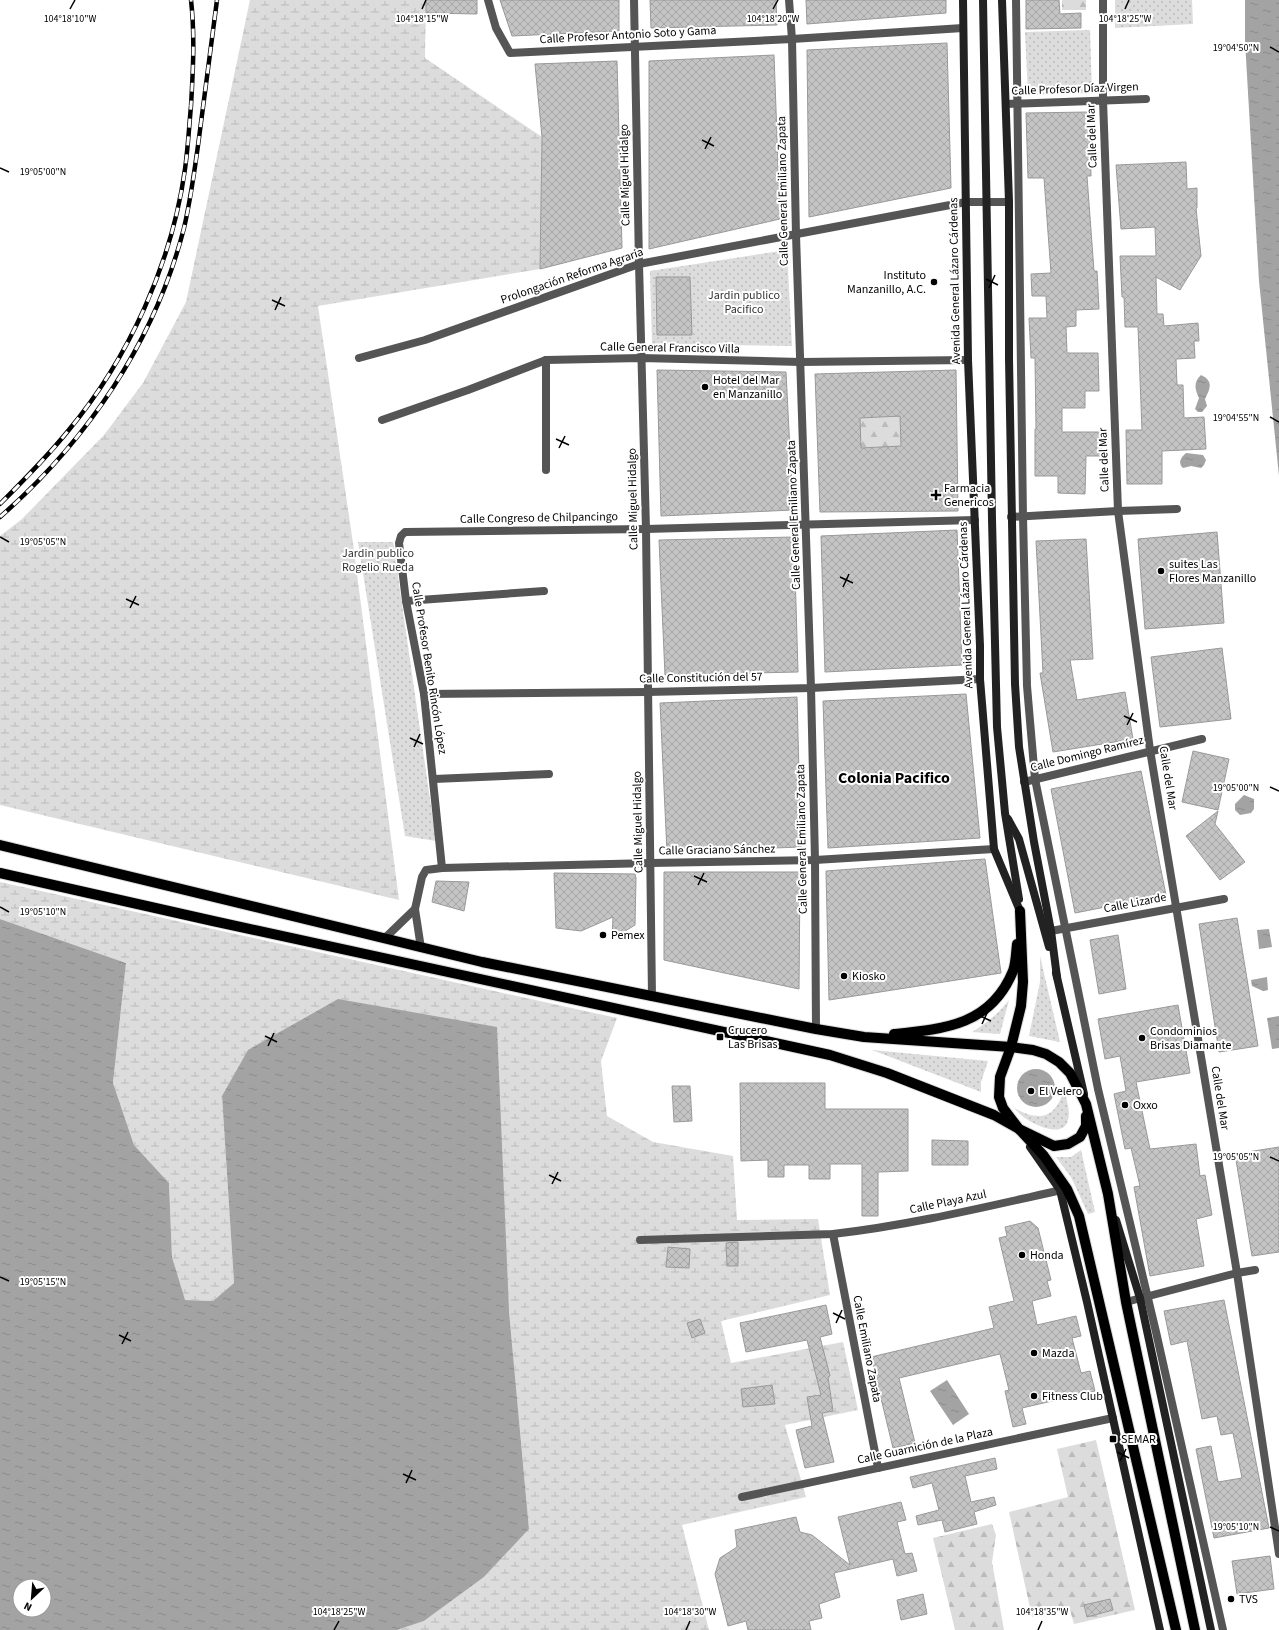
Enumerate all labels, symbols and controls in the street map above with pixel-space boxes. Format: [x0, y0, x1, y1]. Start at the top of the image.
text: 104°18'10"W [44, 12, 96, 26]
text: 104°18'15"W [396, 12, 448, 26]
text: 104°18'20"W [747, 12, 799, 26]
text: 104°18'25"W [1099, 12, 1151, 26]
street label: Calle Profesor Antonio Soto y Gama [539, 22, 717, 48]
text: 19°04'50"N [1213, 41, 1259, 55]
street label: Calle Profesor Díaz Virgen [1011, 78, 1139, 100]
street label: Calle del Mar [1082, 103, 1102, 168]
street label: Calle General Emiliano Zapata [773, 116, 793, 266]
street label: Calle Miguel Hidalgo [616, 124, 634, 226]
text: 19°05'00"N [20, 165, 66, 179]
street label: Avenida General Lázaro Cárdenas [945, 197, 965, 365]
street label: Prolongación Reforma Agraria [498, 244, 646, 308]
place label: Instituto Manzanillo, A.C. [847, 267, 926, 298]
marker: Instituto Manzanillo, A.C. [929, 277, 939, 287]
park label: Jardin publico Pacifico [708, 287, 780, 318]
street label: Calle General Francisco Villa [600, 338, 740, 358]
place label: Hotel del Mar en Manzanillo [713, 372, 782, 403]
marker: Hotel del Mar en Manzanillo [700, 382, 710, 392]
text: 19°04'55"N [1213, 411, 1259, 425]
street label: Calle del Mar [1094, 427, 1114, 492]
street label: Calle General Emiliano Zapata [783, 440, 805, 590]
street label: Calle Miguel Hidalgo [624, 448, 642, 550]
place label: Farmacia Genericos [944, 480, 994, 511]
marker: Farmacia Genericos [931, 490, 941, 500]
street label: Calle Congreso de Chilpancingo [460, 508, 618, 528]
street label: Avenida General Lázaro Cárdenas [955, 521, 977, 689]
text: 19°05'05"N [20, 535, 66, 549]
park label: Jardin publico Rogelio Rueda [342, 545, 414, 576]
place label: suites Las Flores Manzanillo [1169, 556, 1256, 587]
marker: suites Las Flores Manzanillo [1156, 566, 1166, 576]
street label: Calle Profesor Benito Rincón López [407, 581, 451, 755]
street label: Calle Constitución del 57 [639, 668, 763, 688]
street label: Calle Domingo Ramírez [1028, 732, 1146, 776]
street label: Calle del Mar [1155, 745, 1182, 812]
street label: Calle General Emiliano Zapata [792, 764, 812, 914]
district label: Colonia Pacifico [838, 767, 950, 789]
street label: Calle Miguel Hidalgo [629, 771, 647, 873]
text: 19°05'00"N [1213, 781, 1259, 795]
street label: Calle Graciano Sánchez [659, 840, 775, 860]
street label: Calle Lizarde [1102, 889, 1168, 917]
text: 19°05'10"N [20, 905, 66, 919]
place label: Pemex [611, 927, 645, 944]
marker: Pemex [598, 930, 608, 940]
place label: Kiosko [852, 968, 886, 985]
marker: Kiosko [839, 971, 849, 981]
place label: Crucero Las Brisas [728, 1022, 778, 1053]
place label: Condominios Brisas Diamante [1150, 1023, 1232, 1054]
marker: Crucero Las Brisas [715, 1032, 725, 1042]
marker: Condominios Brisas Diamante [1137, 1033, 1147, 1043]
street label: Calle del Mar [1207, 1065, 1234, 1132]
place label: El Velero [1039, 1083, 1082, 1100]
marker: El Velero [1026, 1086, 1036, 1096]
place label: Oxxo [1133, 1097, 1158, 1114]
marker: Oxxo [1120, 1100, 1130, 1110]
text: 19°05'05"N [1213, 1150, 1259, 1164]
street label: Calle Playa Azul [908, 1186, 988, 1218]
place label: Honda [1030, 1247, 1064, 1264]
marker: Honda [1017, 1250, 1027, 1260]
text: 19°05'15"N [20, 1275, 66, 1289]
street label: Calle Emiliano Zapata [848, 1294, 886, 1404]
place label: Mazda [1042, 1345, 1074, 1362]
marker: Mazda [1029, 1348, 1039, 1358]
place label: Fitness Club [1042, 1388, 1103, 1405]
marker: Fitness Club [1029, 1391, 1039, 1401]
street label: Calle Guarnición de la Plaza [856, 1423, 994, 1469]
place label: SEMAR [1121, 1431, 1156, 1448]
marker: SEMAR [1108, 1434, 1118, 1444]
text: 19°05'10"N [1213, 1520, 1259, 1534]
north arrow [12, 1578, 52, 1618]
place label: TVS [1239, 1591, 1258, 1608]
marker: TVS [1226, 1594, 1236, 1604]
text: N [21, 1598, 34, 1615]
text: 104°18'25"W [313, 1605, 365, 1619]
text: 104°18'30"W [664, 1605, 716, 1619]
text: 104°18'35"W [1016, 1605, 1068, 1619]

